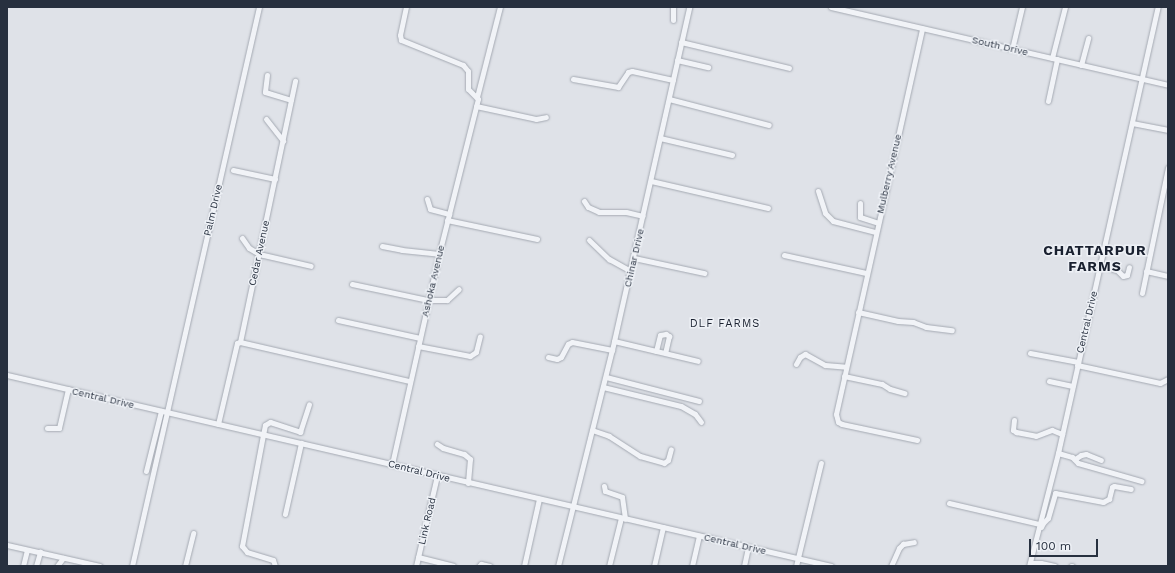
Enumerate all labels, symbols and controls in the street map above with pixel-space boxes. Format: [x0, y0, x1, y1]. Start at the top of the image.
street label: South Drive [971, 34, 1029, 58]
street label: Mulberry Avenue [874, 133, 904, 215]
street label: Palm Drive [201, 183, 225, 237]
street label: Cedar Avenue [246, 219, 272, 287]
street label: Chinar Drive [621, 227, 647, 289]
district label: CHATTARPUR FARMS [1043, 242, 1147, 274]
street label: Ashoka Avenue [419, 244, 447, 318]
street label: Central Drive [1074, 290, 1100, 354]
district label: DLF FARMS [690, 317, 760, 331]
street label: Central Drive [71, 385, 135, 411]
street label: Central Drive [387, 457, 451, 485]
street label: Link Road [416, 496, 438, 546]
street label: Central Drive [703, 531, 767, 557]
scale bar [1031, 531, 1100, 557]
text: 100 m [1036, 539, 1071, 553]

